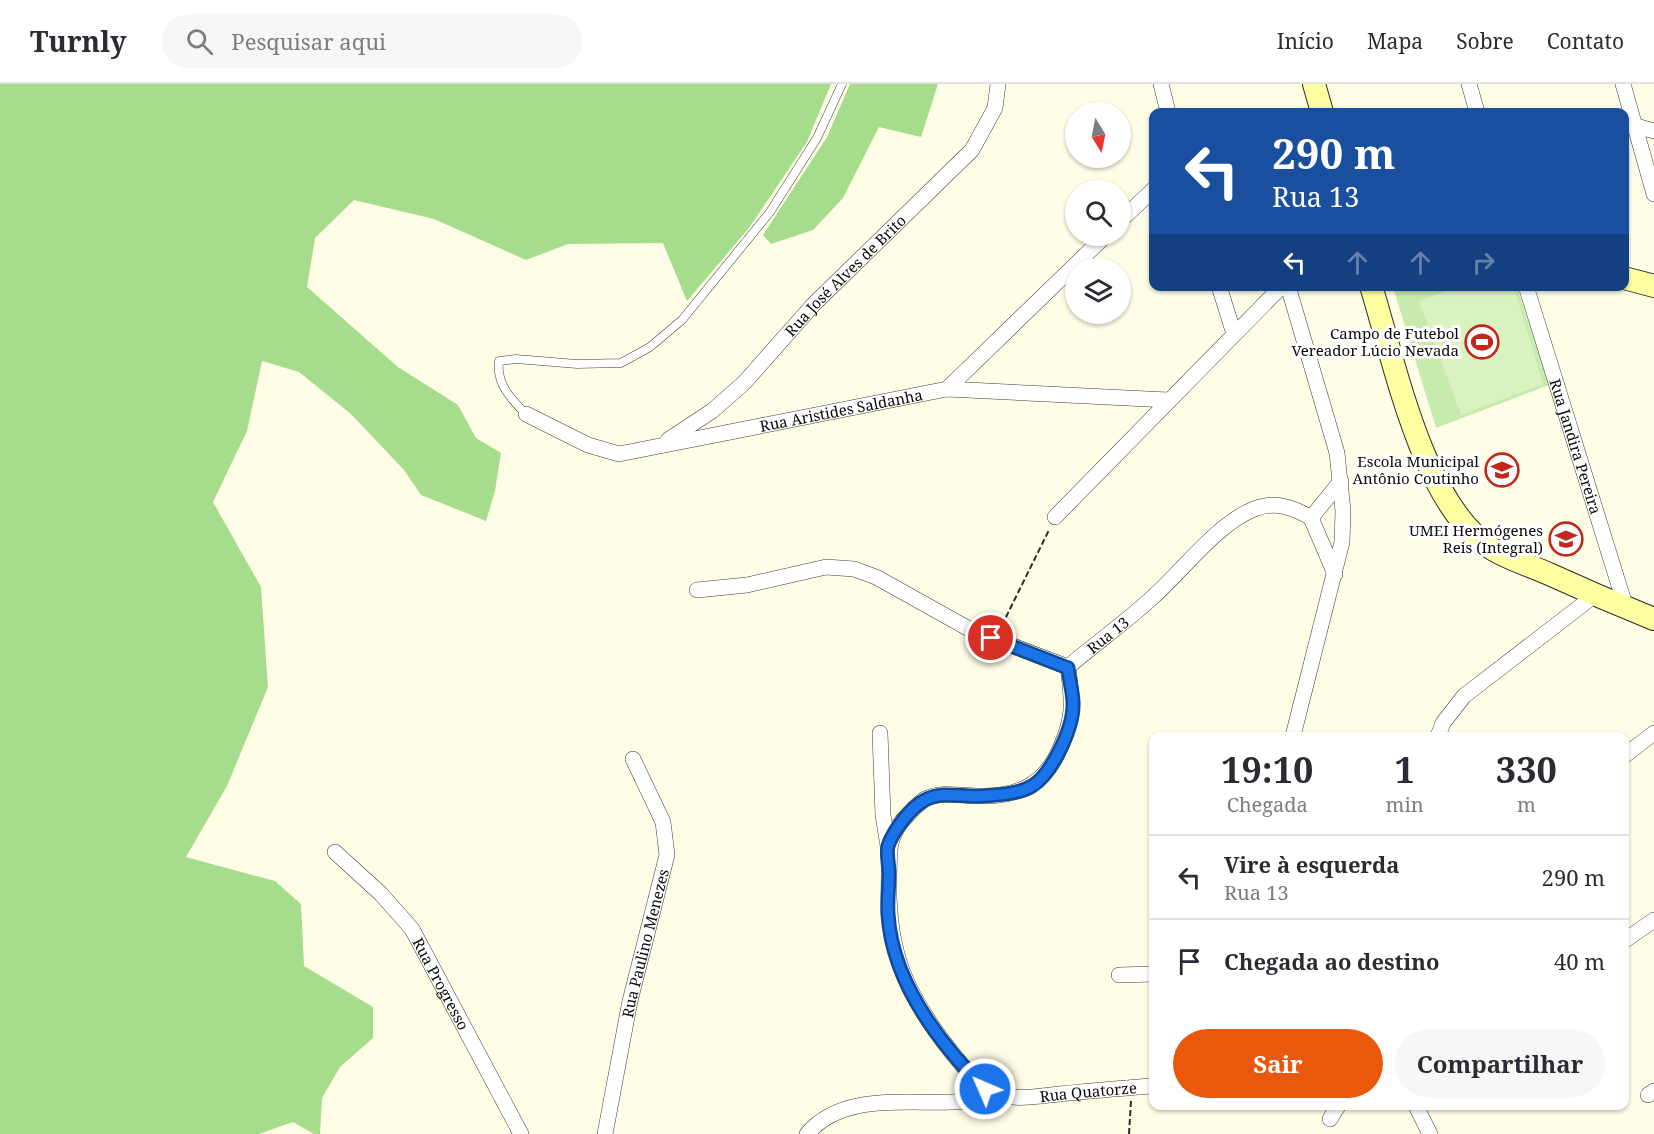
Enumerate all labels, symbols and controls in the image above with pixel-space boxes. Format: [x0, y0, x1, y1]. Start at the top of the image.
search box [162, 14, 582, 68]
text: Turnly [30, 22, 126, 60]
icon: search [183, 25, 216, 58]
text: Pesquisar aqui [231, 26, 386, 56]
text: Início [1277, 27, 1334, 55]
text: Mapa [1367, 27, 1423, 55]
text: Sobre [1456, 27, 1514, 55]
text: Contato [1547, 27, 1624, 55]
north arrow [1065, 102, 1131, 168]
map controls [1065, 102, 1131, 324]
text: 290 m [1272, 124, 1396, 181]
icon: left [1173, 132, 1251, 210]
text: Rua 13 [1272, 178, 1359, 215]
button: search [1065, 180, 1131, 246]
street label: Rua José Alves de Brito [780, 210, 910, 340]
icon: left [1278, 246, 1311, 279]
icon: ahead [1341, 246, 1374, 279]
icon: ahead [1404, 246, 1437, 279]
icon: right [1467, 246, 1500, 279]
button: layers [1065, 258, 1131, 324]
place label: Campo de Futebol Vereador Lúcio Nevada [1292, 323, 1459, 360]
sports icon: Campo de Futebol Vereador Lúcio Nevada [1464, 324, 1500, 360]
street label: Rua Jandira Pereira [1545, 376, 1606, 517]
street label: Rua Aristides Saldanha [758, 384, 924, 436]
place label: Escola Municipal Antônio Coutinho [1352, 451, 1479, 488]
school or university icon: Escola Municipal Antônio Coutinho [1484, 452, 1520, 488]
place label: UMEI Hermógenes Reis (Integral) [1409, 520, 1543, 557]
school or university icon: UMEI Hermógenes Reis (Integral) [1548, 521, 1584, 557]
pin [965, 612, 1016, 663]
street label: Rua 13 [1082, 612, 1133, 658]
icon: arrive [974, 621, 1007, 654]
text: 19:10 [1221, 745, 1313, 794]
text: 1 [1394, 745, 1415, 794]
text: 330 [1496, 745, 1557, 794]
text: Chegada [1227, 791, 1308, 818]
text: min [1386, 791, 1424, 818]
text: m [1517, 791, 1536, 818]
text: Vire à esquerda [1224, 849, 1400, 879]
icon: left [1173, 861, 1206, 894]
text: 290 m [1542, 862, 1605, 892]
street label: Rua Paulino Menezes [617, 866, 673, 1019]
text: Rua 13 [1224, 879, 1289, 906]
street label: Rua Progresso [408, 934, 474, 1033]
icon: arrive [1173, 945, 1206, 978]
text: Chegada ao destino [1224, 946, 1439, 976]
text: 40 m [1554, 946, 1605, 976]
button: Sair [1173, 1029, 1383, 1098]
button: Compartilhar [1395, 1029, 1605, 1098]
position arrow [953, 1057, 1017, 1121]
street label: Rua Quatorze [1039, 1077, 1137, 1106]

